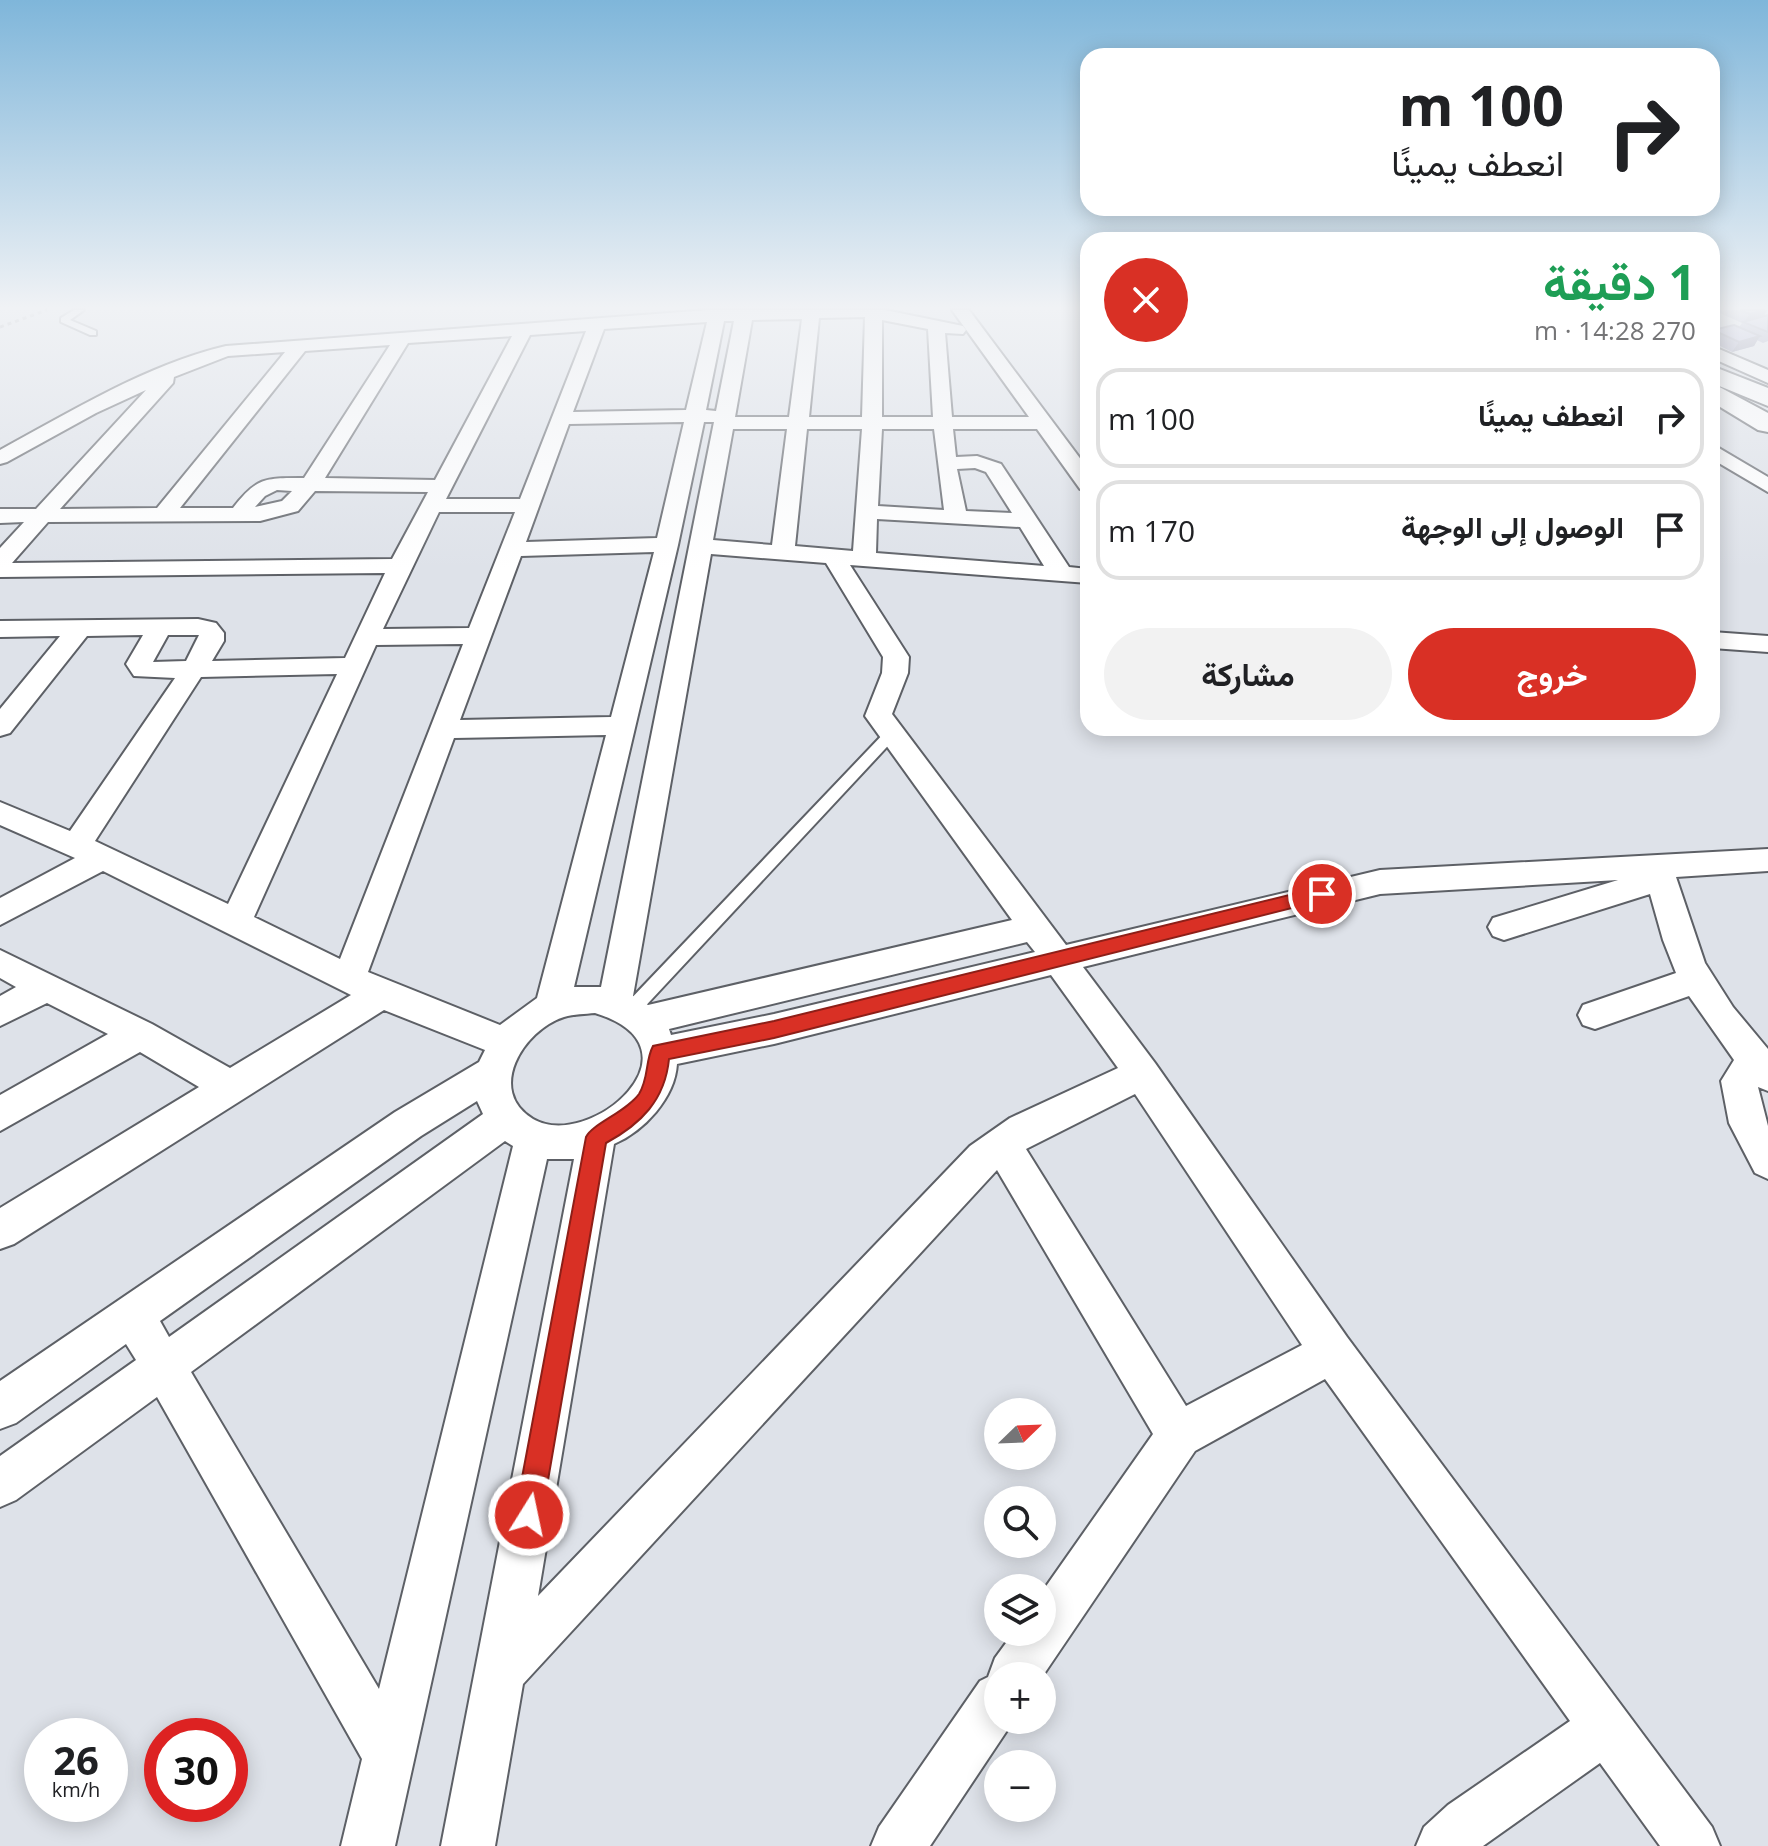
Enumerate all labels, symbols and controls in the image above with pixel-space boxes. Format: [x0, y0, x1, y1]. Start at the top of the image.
text: 100 m [1398, 66, 1564, 142]
icon: right [1592, 80, 1696, 184]
text: انعطف يمينًا [1391, 138, 1564, 187]
text: 1 دقيقة [1543, 249, 1696, 314]
button: close [1104, 258, 1188, 342]
text: 270 m · 14:28 [1534, 312, 1696, 348]
text: انعطف يمينًا [1478, 394, 1624, 435]
icon: right [1648, 396, 1692, 440]
text: 100 m [1108, 398, 1195, 439]
text: الوصول إلى الوجهة [1401, 506, 1624, 547]
icon: arrive [1648, 508, 1692, 552]
text: 170 m [1108, 510, 1195, 551]
button: مشاركة [1104, 628, 1392, 720]
button: خروج [1408, 628, 1696, 720]
pin [1288, 860, 1356, 928]
icon: arrive [1300, 872, 1344, 916]
north arrow [984, 1398, 1056, 1470]
map controls [984, 1398, 1056, 1822]
position arrow [487, 1473, 571, 1557]
button: search [984, 1486, 1056, 1558]
button: layers [984, 1574, 1056, 1646]
button: + [984, 1662, 1056, 1734]
speed limit sign: 30 [144, 1718, 248, 1822]
text: 26 [53, 1732, 99, 1787]
button: − [984, 1750, 1056, 1822]
text: km/h [52, 1776, 100, 1803]

